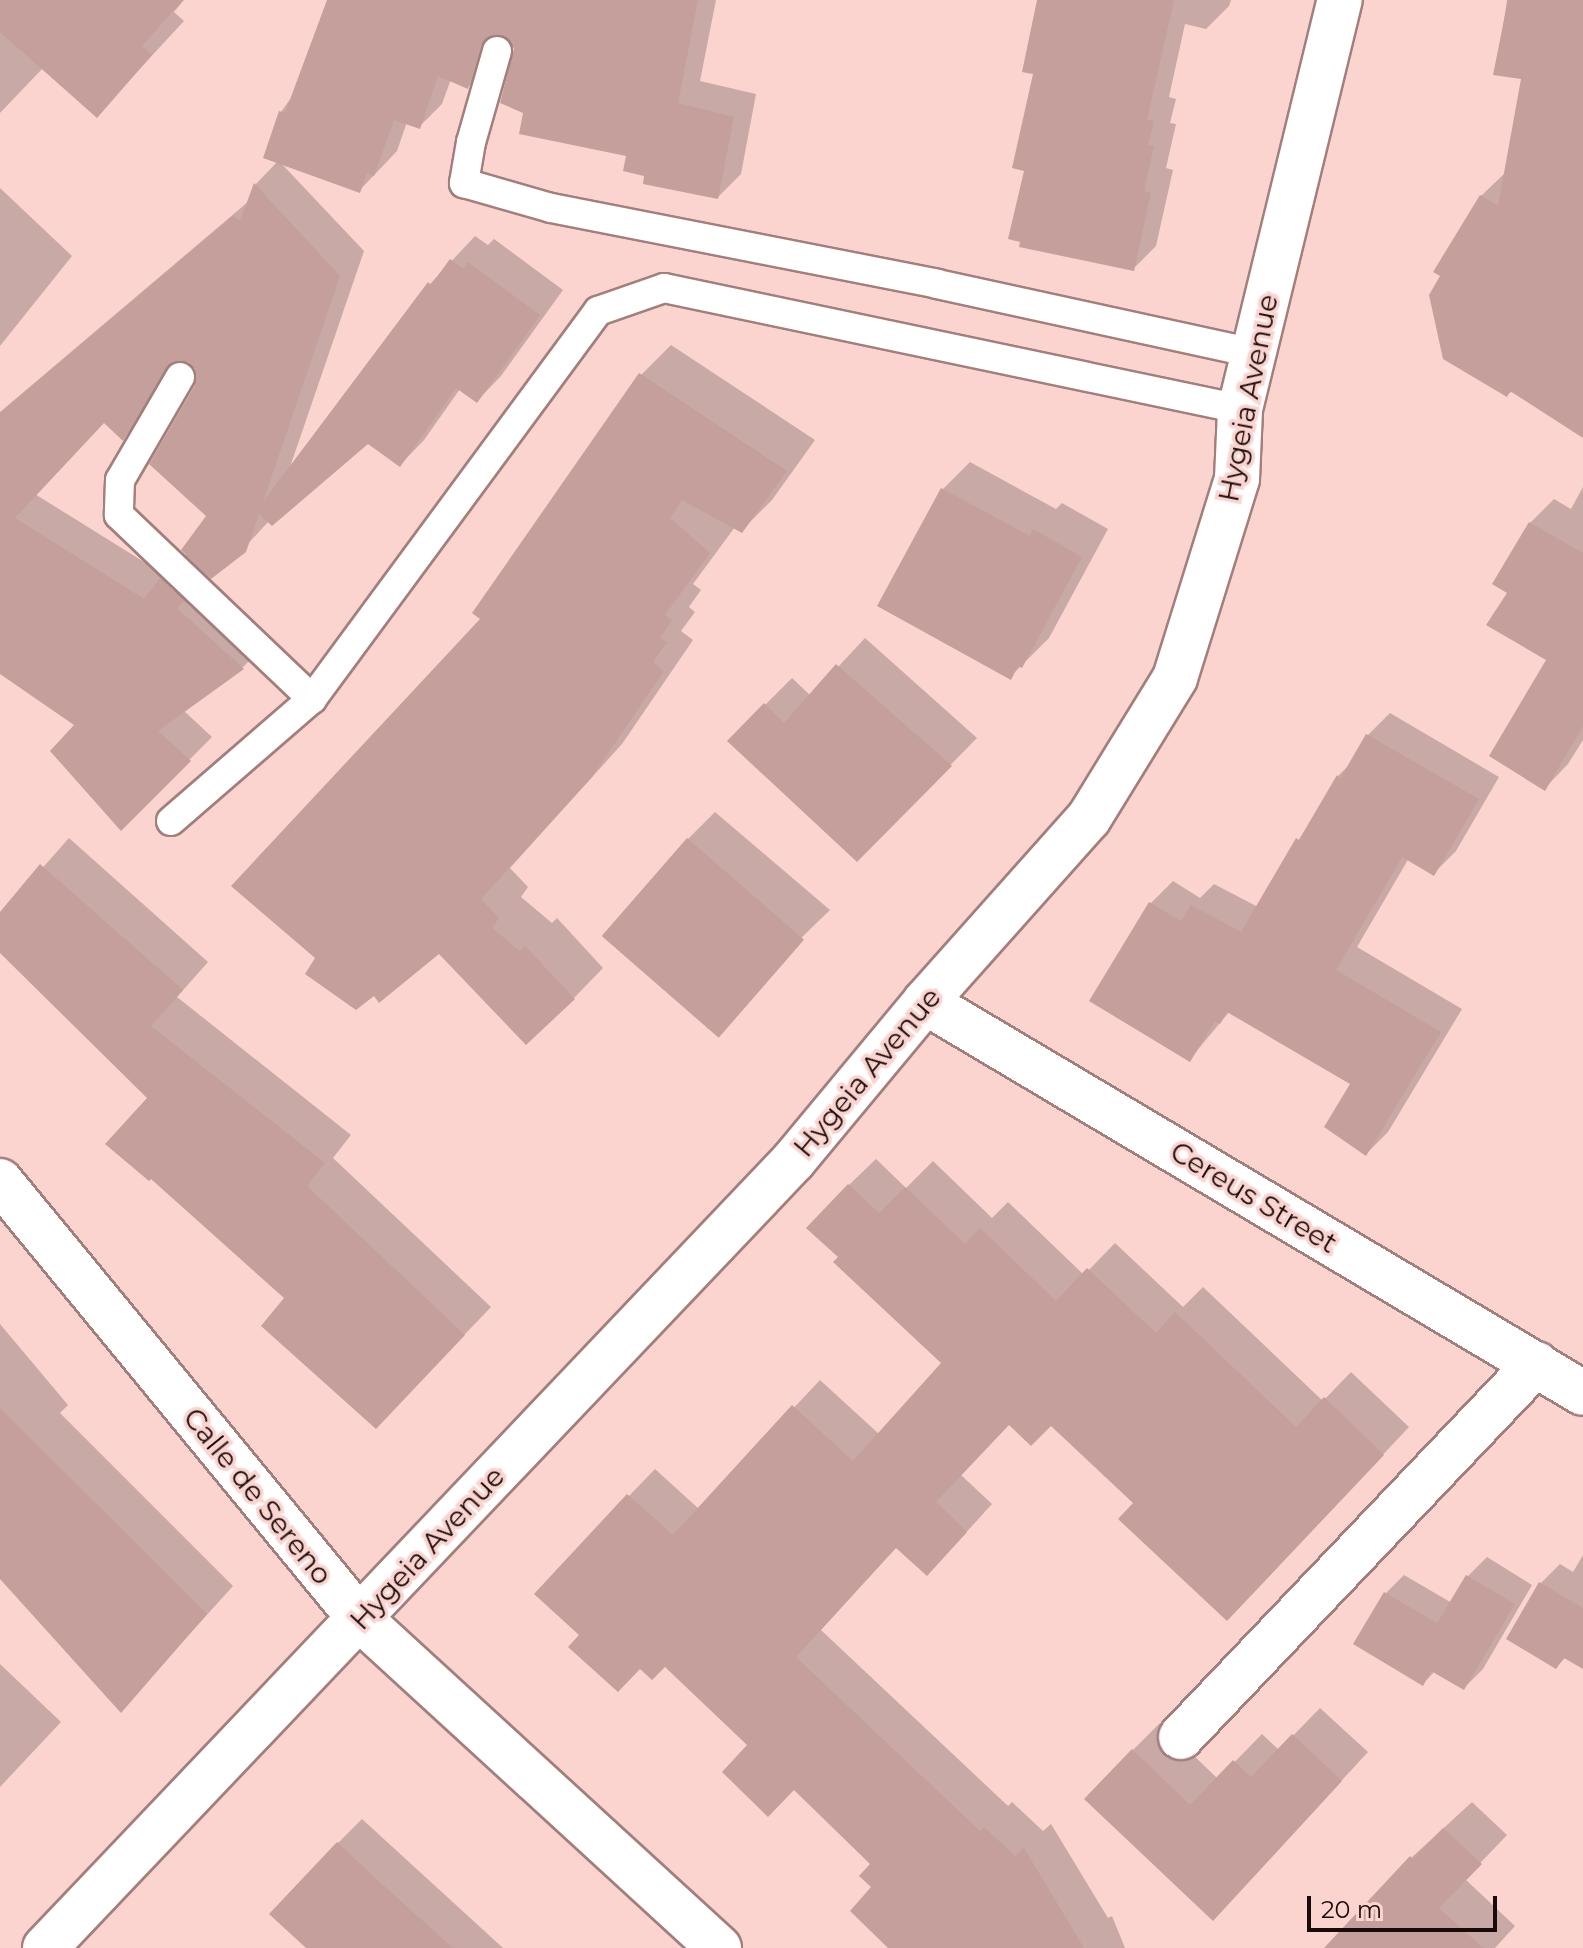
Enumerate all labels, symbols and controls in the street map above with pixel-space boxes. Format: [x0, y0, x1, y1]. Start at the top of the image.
street label: Hygeia Avenue [1211, 291, 1285, 505]
street label: Hygeia Avenue [786, 981, 948, 1163]
street label: Cereus Street [1165, 1134, 1343, 1260]
street label: Calle de Sereno [177, 1401, 339, 1591]
street label: Hygeia Avenue [343, 1460, 511, 1636]
scale bar [1311, 1880, 1501, 1930]
text: 20 m [1321, 1895, 1382, 1924]

